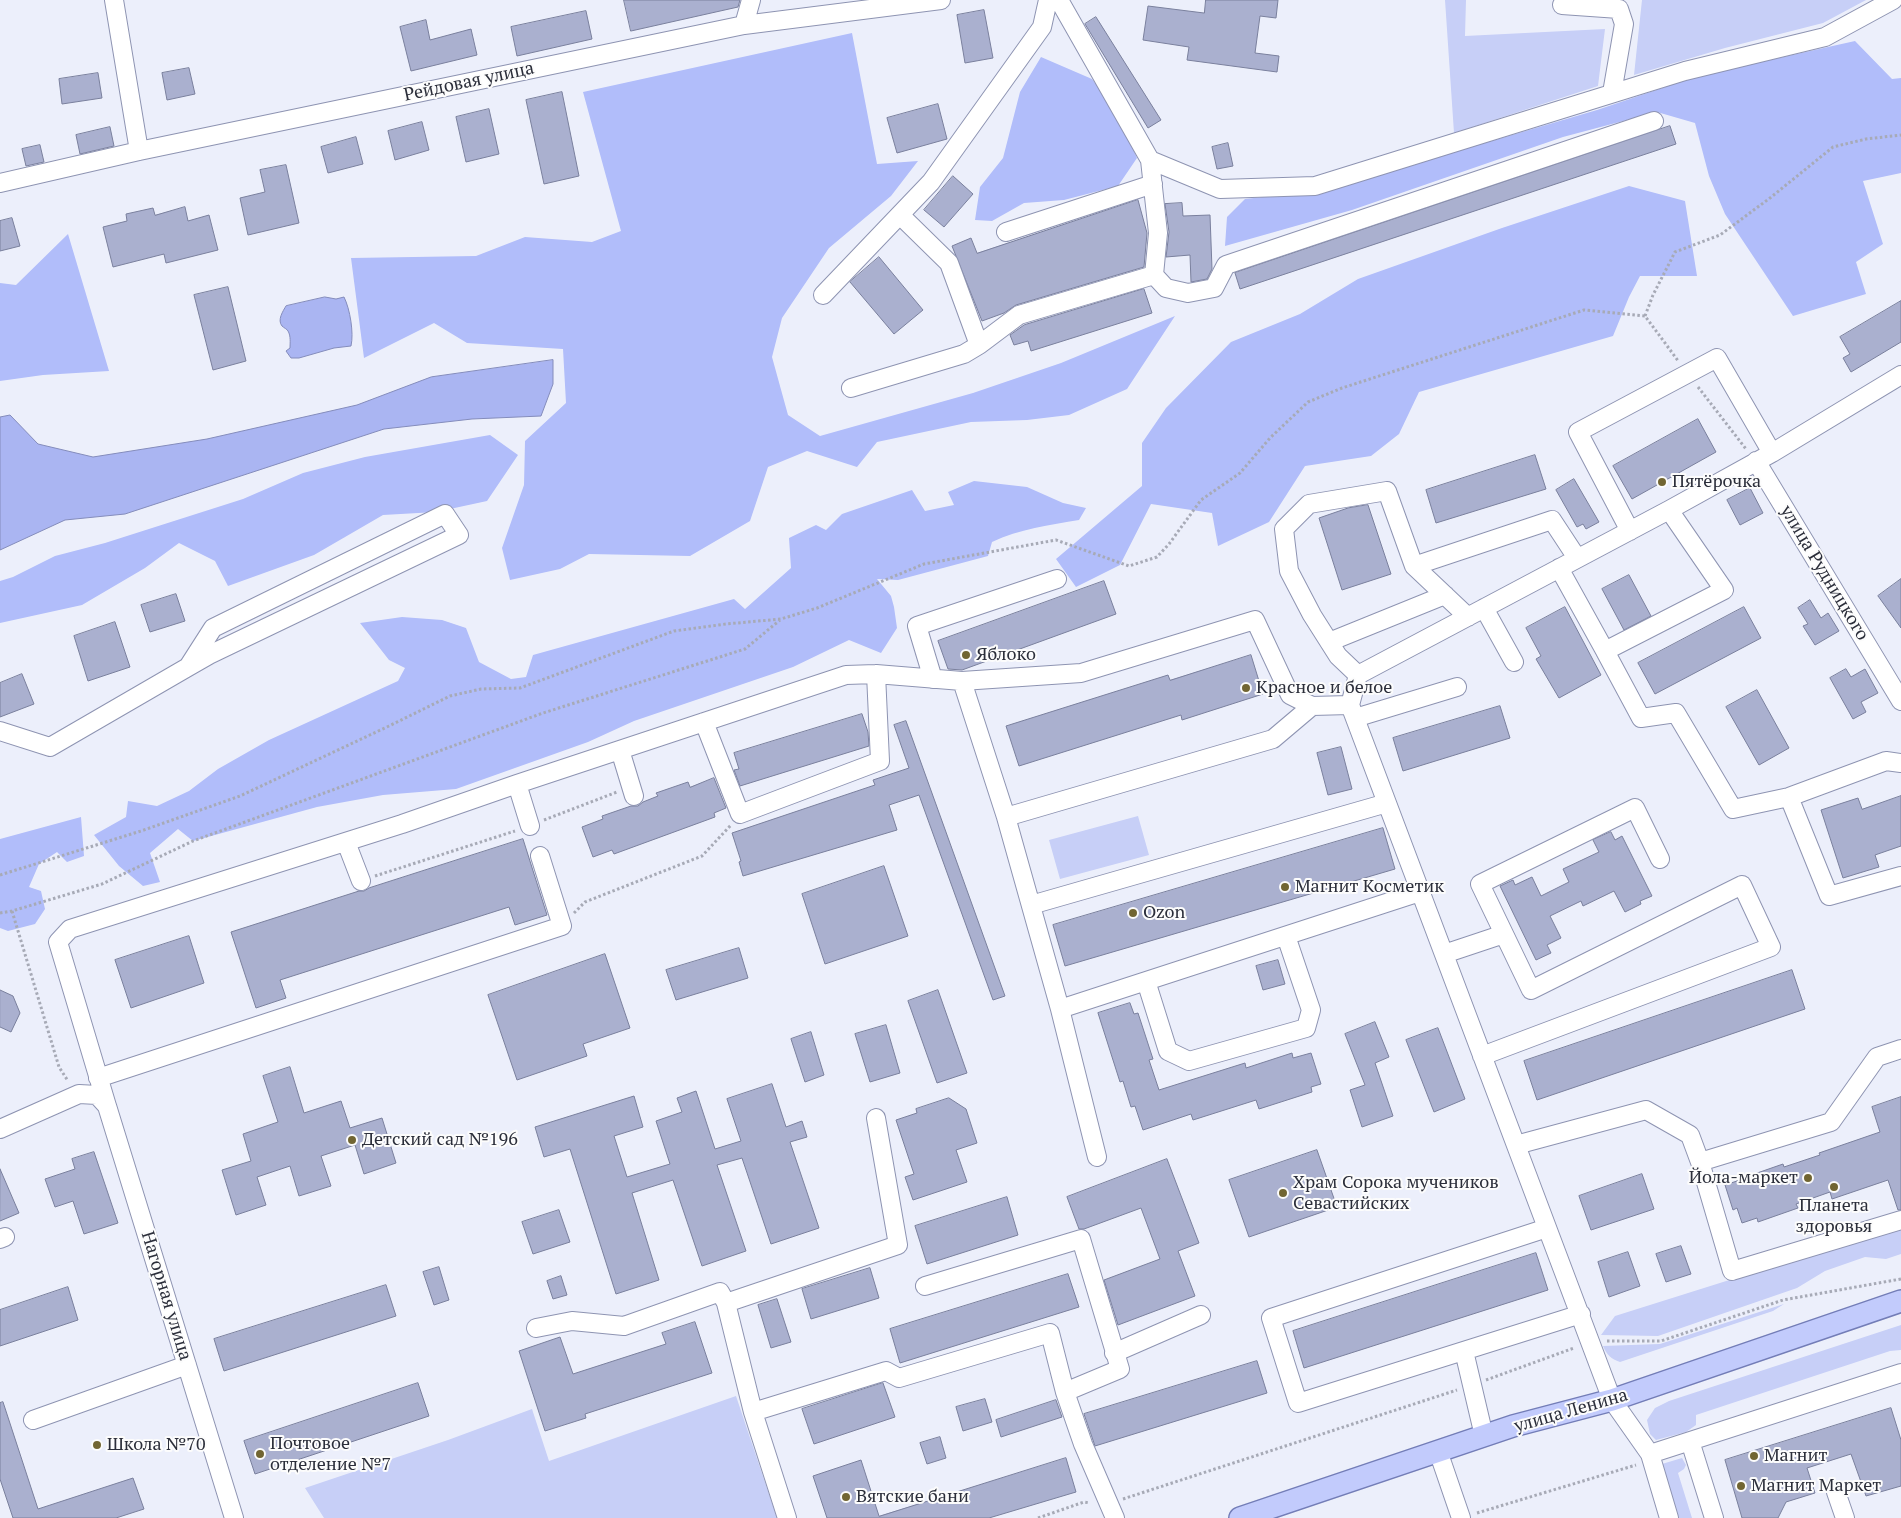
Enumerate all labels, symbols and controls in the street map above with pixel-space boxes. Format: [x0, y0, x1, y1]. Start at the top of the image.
street label: Рейдовая улица [402, 58, 536, 106]
place label: Пятёрочка [1672, 471, 1761, 493]
marker: Пятёрочка [1656, 476, 1668, 488]
street label: улица Рудницкого [1775, 501, 1873, 645]
place label: Яблоко [976, 644, 1036, 666]
marker: Яблоко [960, 649, 972, 661]
place label: Красное и белое [1256, 677, 1392, 699]
marker: Красное и белое [1240, 682, 1252, 694]
place label: Магнит Косметик [1295, 876, 1444, 898]
marker: Магнит Косметик [1279, 881, 1291, 893]
place label: Ozon [1143, 902, 1185, 924]
marker: Ozon [1127, 907, 1139, 919]
place label: Детский сад №196 [362, 1129, 518, 1151]
marker: Детский сад №196 [346, 1134, 358, 1146]
place label: Йола-маркет [1689, 1167, 1798, 1189]
place label: Храм Сорока мучеников Севастийских [1293, 1172, 1499, 1214]
marker: Йола-маркет [1802, 1172, 1814, 1184]
marker: Планета здоровья [1828, 1181, 1840, 1193]
marker: Храм Сорока мучеников Севастийских [1277, 1187, 1289, 1199]
place label: Планета здоровья [1796, 1195, 1872, 1238]
street label: Нагорная улица [136, 1229, 196, 1363]
street label: улица Ленина [1512, 1384, 1630, 1438]
place label: Почтовое отделение №7 [270, 1433, 391, 1476]
place label: Школа №70 [107, 1434, 205, 1456]
marker: Школа №70 [91, 1439, 103, 1451]
place label: Магнит [1764, 1445, 1827, 1467]
marker: Почтовое отделение №7 [254, 1448, 266, 1460]
marker: Магнит [1748, 1450, 1760, 1462]
place label: Магнит Маркет [1751, 1475, 1881, 1497]
marker: Магнит Маркет [1735, 1480, 1747, 1492]
place label: Вятские бани [856, 1486, 969, 1508]
marker: Вятские бани [840, 1491, 852, 1503]

